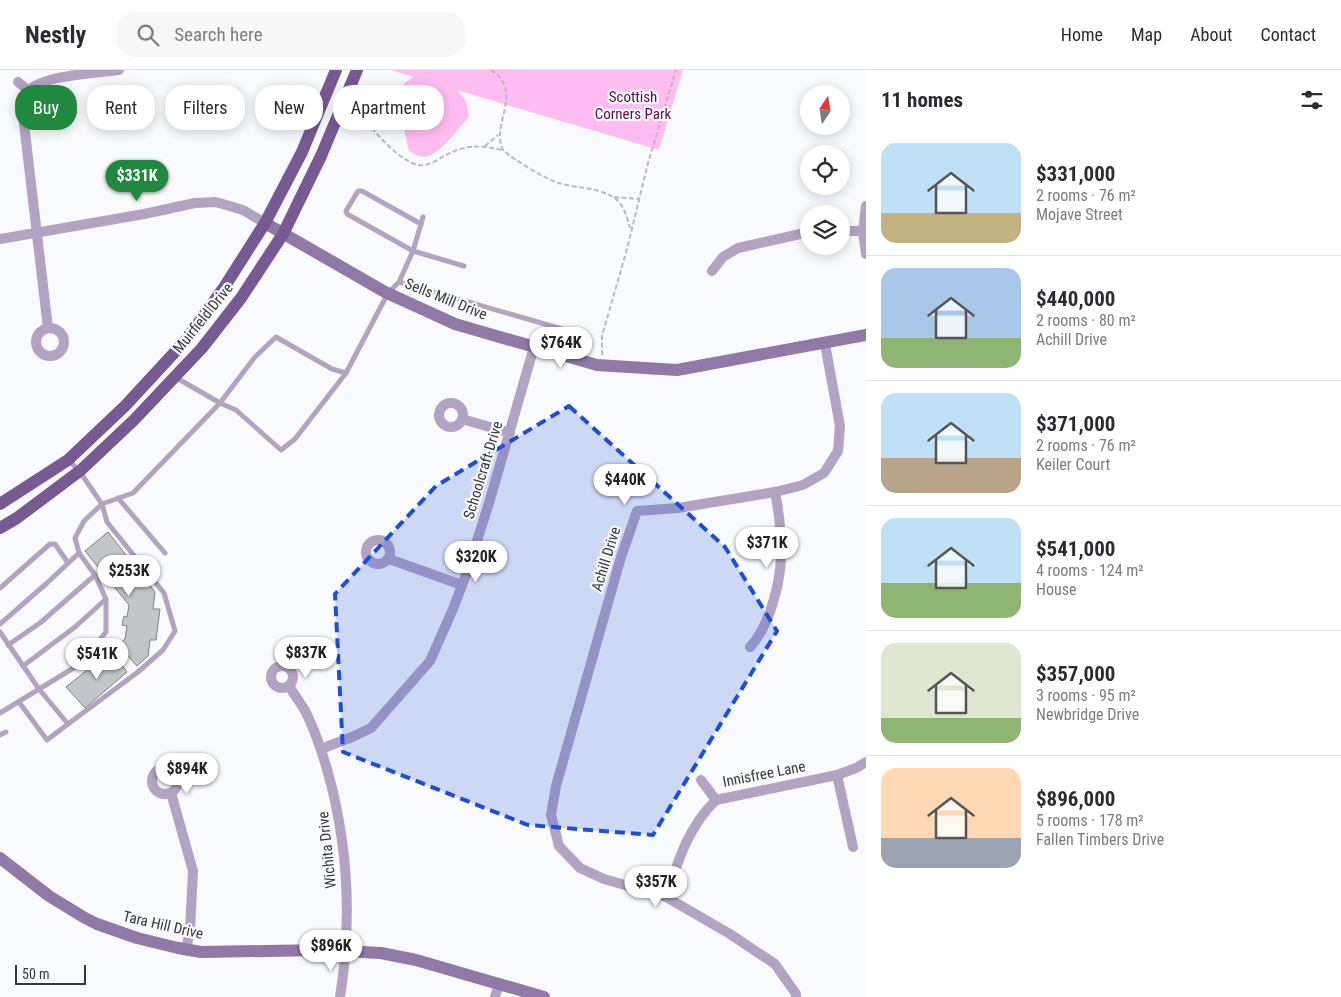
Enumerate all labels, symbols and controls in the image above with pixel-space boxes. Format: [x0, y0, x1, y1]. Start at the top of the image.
search box [116, 12, 466, 57]
text: Nestly [25, 21, 86, 49]
icon: search [134, 21, 162, 49]
text: Search here [174, 23, 263, 46]
text: Home [1061, 24, 1103, 45]
text: Map [1131, 24, 1162, 45]
text: About [1190, 24, 1232, 45]
text: Contact [1260, 24, 1316, 45]
chip: Buy [15, 85, 77, 130]
chip: Rent [87, 85, 155, 130]
chip: Filters [165, 85, 245, 130]
chip: New [255, 85, 323, 130]
chip: Apartment [333, 85, 444, 130]
north arrow [800, 85, 850, 135]
map controls [800, 85, 850, 255]
icon: filters [1298, 86, 1326, 114]
park label: Scottish Corners Park [595, 88, 671, 123]
text: 11 homes [881, 88, 963, 112]
button: locate [800, 145, 850, 195]
pin: $331K [102, 160, 172, 202]
text: $331,000 [1036, 162, 1115, 186]
icon: home [921, 163, 981, 223]
text: $331K [116, 166, 158, 185]
text: 2 rooms · 76 m² [1036, 186, 1136, 205]
button: layers [800, 205, 850, 255]
text: Mojave Street [1036, 205, 1123, 224]
street label: Sells Mill Drive [402, 274, 490, 324]
street label: Muirfield Drive [169, 279, 237, 357]
text: $440,000 [1036, 287, 1115, 311]
icon: home [921, 288, 981, 348]
text: 2 rooms · 80 m² [1036, 311, 1136, 330]
pin: $764K [526, 326, 596, 369]
text: Achill Drive [1036, 330, 1107, 349]
text: $764K [540, 333, 582, 352]
text: $371,000 [1036, 412, 1115, 436]
icon: home [921, 413, 981, 473]
street label: Schoolcraft Drive [460, 419, 506, 521]
text: 2 rooms · 76 m² [1036, 436, 1136, 455]
text: Keiler Court [1036, 455, 1110, 474]
pin: $440K [590, 464, 660, 506]
text: $440K [604, 470, 646, 489]
street label: Achill Drive [588, 525, 624, 593]
pin: $371K [732, 526, 802, 569]
text: $371K [746, 533, 788, 552]
text: $541,000 [1036, 537, 1115, 561]
icon: home [921, 538, 981, 598]
pin: $320K [441, 540, 511, 583]
text: $320K [455, 547, 497, 566]
pin: $253K [94, 554, 164, 597]
text: $253K [108, 561, 150, 580]
text: 4 rooms · 124 m² [1036, 561, 1144, 580]
text: House [1036, 580, 1076, 599]
pin: $837K [271, 636, 341, 679]
pin: $541K [62, 638, 132, 680]
text: $837K [285, 643, 327, 662]
text: $541K [76, 644, 118, 663]
text: $357,000 [1036, 662, 1115, 686]
icon: home [921, 663, 981, 723]
text: 3 rooms · 95 m² [1036, 686, 1136, 705]
text: Newbridge Drive [1036, 705, 1139, 724]
pin: $894K [152, 752, 222, 795]
street label: Innisfree Lane [721, 757, 807, 791]
text: $894K [166, 759, 208, 778]
text: $896,000 [1036, 787, 1115, 811]
icon: home [921, 788, 981, 848]
street label: Wichita Drive [314, 811, 340, 889]
text: 5 rooms · 178 m² [1036, 811, 1144, 830]
text: Fallen Timbers Drive [1036, 830, 1164, 849]
pin: $357K [621, 866, 691, 908]
text: $357K [635, 872, 677, 891]
street label: Tara Hill Drive [121, 907, 205, 943]
pin: $896K [296, 930, 366, 972]
text: $896K [310, 936, 352, 955]
scale bar [15, 962, 86, 985]
text: 50 m [22, 966, 50, 982]

